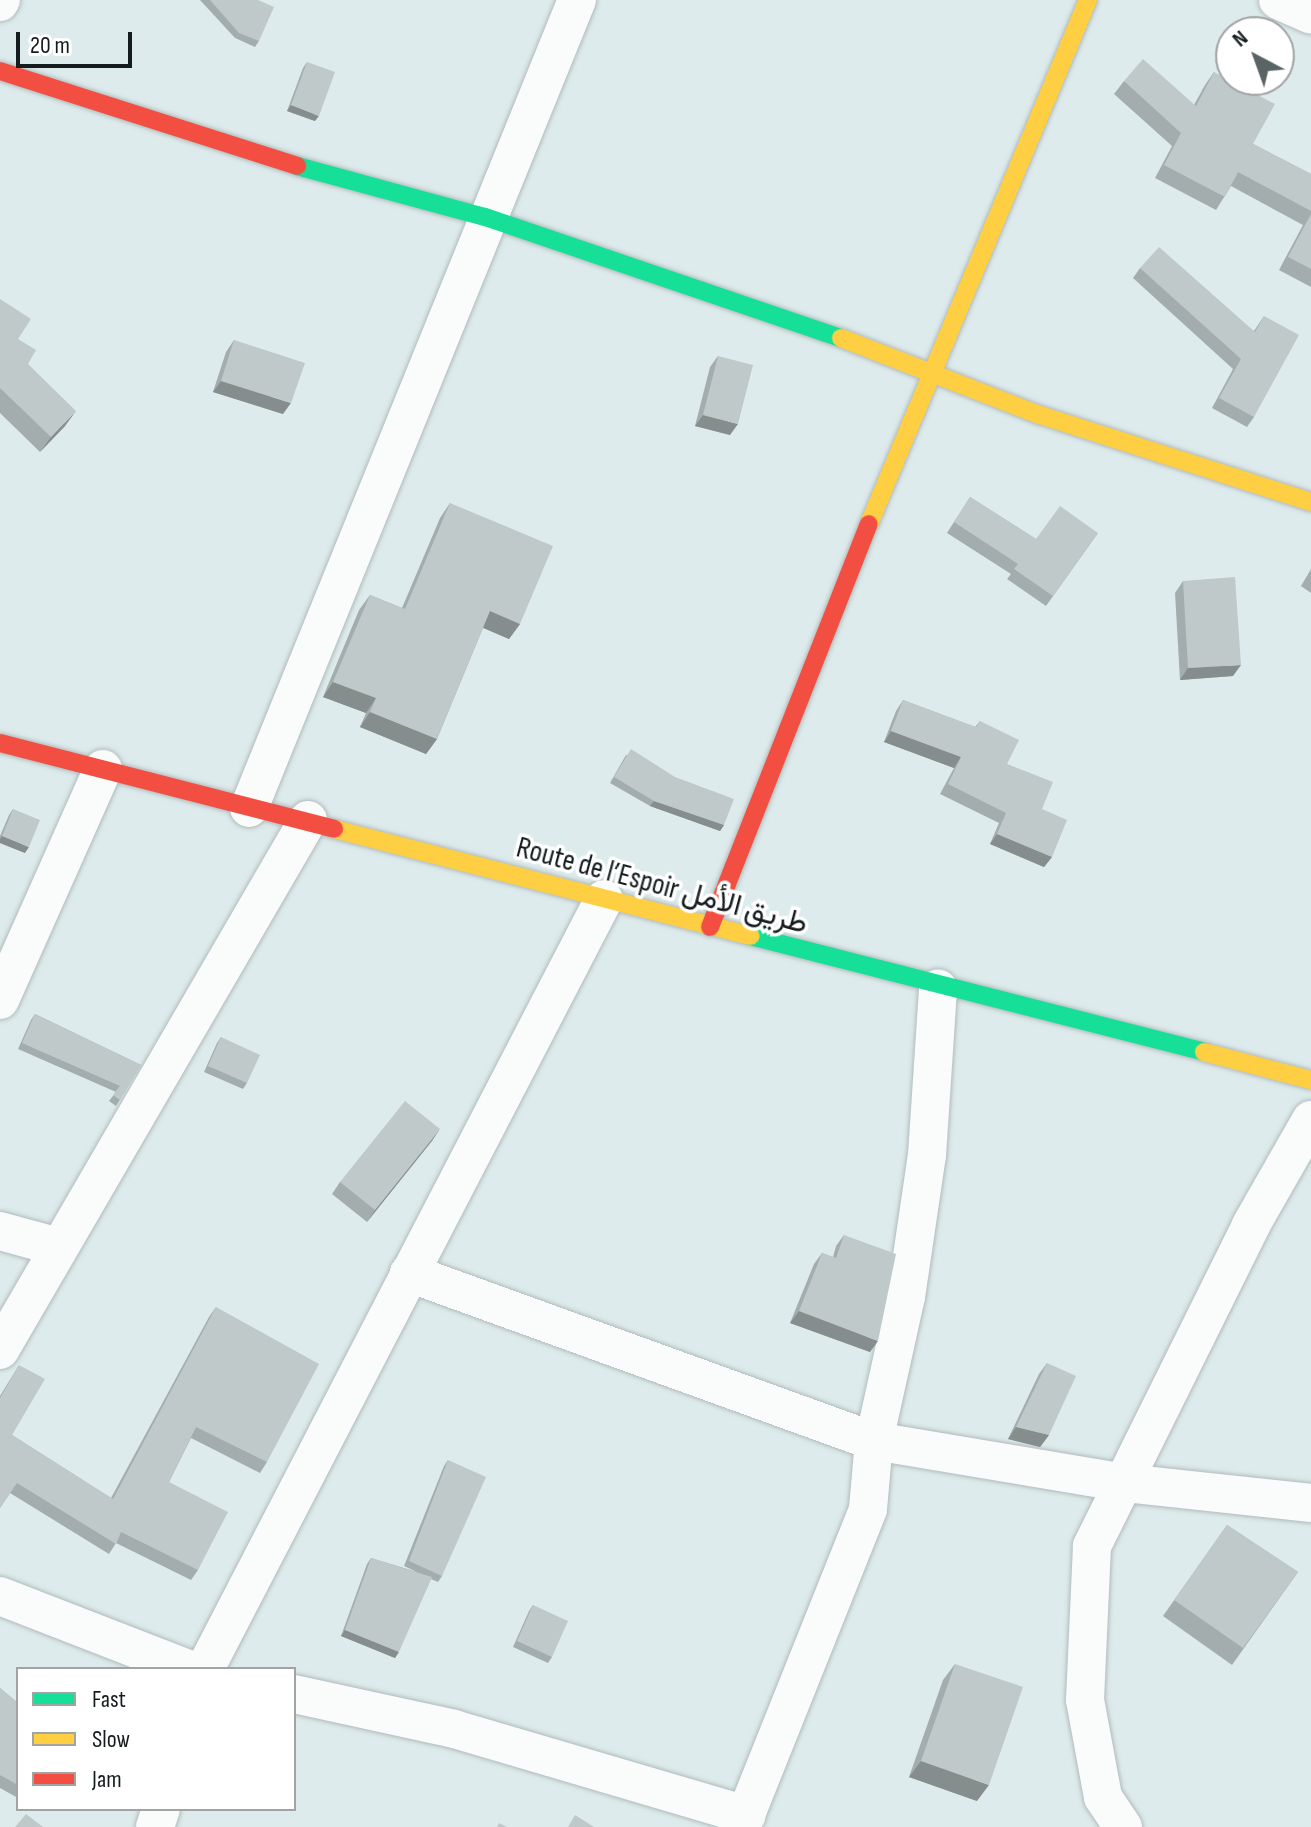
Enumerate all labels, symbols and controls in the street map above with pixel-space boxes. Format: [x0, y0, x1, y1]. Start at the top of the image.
scale bar [20, 16, 136, 66]
north arrow [1215, 16, 1295, 96]
text: N [1227, 25, 1254, 53]
text: 20 m [30, 31, 70, 60]
street label: Route de l’Espoir طريق الأمل [512, 830, 812, 942]
legend [16, 1667, 296, 1811]
text: Fast [92, 1685, 126, 1714]
text: Slow [92, 1725, 130, 1754]
text: Jam [92, 1765, 122, 1794]

